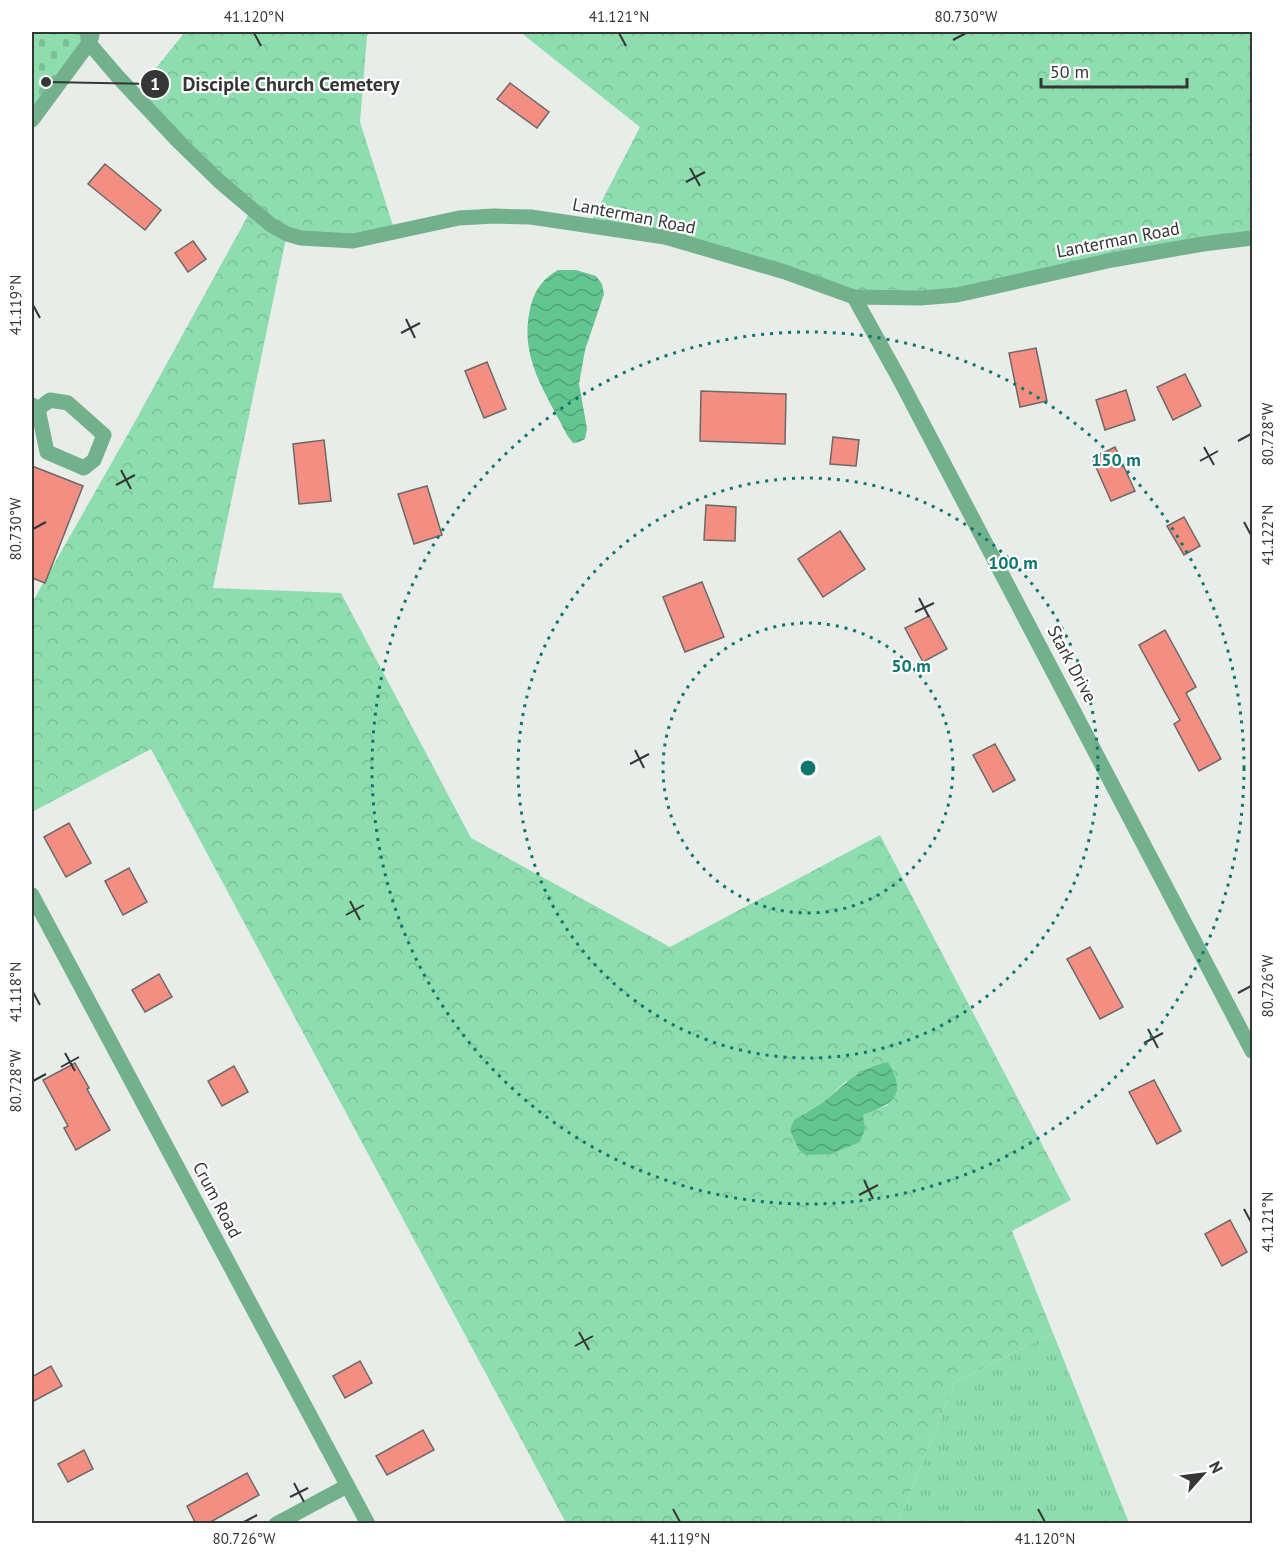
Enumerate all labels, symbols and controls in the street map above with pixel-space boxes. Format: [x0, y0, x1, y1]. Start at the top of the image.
text: 41.120°N [224, 7, 284, 26]
text: 41.121°N [589, 7, 649, 26]
text: 80.730°W [935, 7, 998, 26]
scale bar [1041, 51, 1186, 89]
text: 50 m [1050, 60, 1089, 83]
callout: Disciple Church Cemetery [140, 65, 412, 103]
text: Disciple Church Cemetery [182, 71, 400, 97]
text: 1 [150, 72, 160, 95]
street label: Lanterman Road [570, 192, 698, 239]
street label: Lanterman Road [1054, 216, 1182, 263]
text: 41.119°N [6, 275, 25, 335]
text: 80.728°W [1258, 402, 1277, 465]
text: 150 m [1091, 448, 1141, 471]
text: 80.730°W [6, 497, 25, 560]
text: 41.122°N [1258, 505, 1277, 565]
text: 100 m [988, 551, 1038, 574]
street label: Stark Drive [1043, 621, 1102, 706]
text: 50 m [891, 654, 931, 677]
centre of rings [798, 758, 818, 778]
text: 80.726°W [1258, 954, 1277, 1017]
text: 41.118°N [6, 962, 25, 1022]
text: 80.728°W [6, 1049, 25, 1112]
street label: Crum Road [188, 1158, 247, 1242]
text: 41.121°N [1258, 1192, 1277, 1252]
north arrow [1173, 1444, 1233, 1504]
text: N [1205, 1458, 1228, 1476]
text: 80.726°W [213, 1529, 276, 1548]
text: 41.119°N [650, 1529, 710, 1548]
text: 41.120°N [1015, 1529, 1075, 1548]

